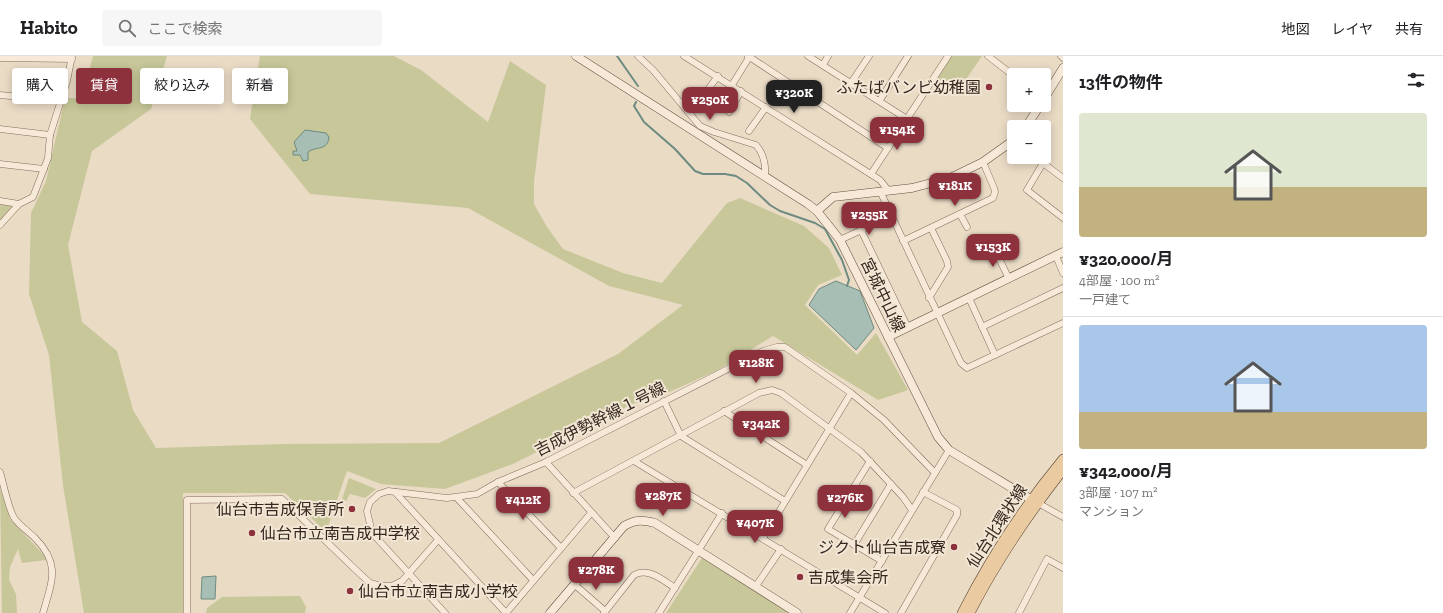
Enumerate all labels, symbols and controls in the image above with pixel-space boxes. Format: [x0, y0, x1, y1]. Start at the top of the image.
search box [102, 10, 382, 46]
text: Habito [20, 16, 78, 39]
icon: search [116, 17, 138, 39]
text: ここで検索 [148, 20, 223, 38]
text: 地図 [1281, 21, 1309, 38]
text: レイヤ [1331, 21, 1373, 38]
text: 共有 [1395, 21, 1423, 38]
chip: 購入 [12, 68, 68, 104]
chip: 賃貸 [76, 68, 132, 104]
chip: 絞り込み [140, 68, 224, 104]
chip: 新着 [232, 68, 288, 104]
map controls [1007, 68, 1051, 164]
button: + [1007, 68, 1051, 112]
icon: filters [1405, 69, 1427, 91]
text: 13件の物件 [1079, 72, 1163, 92]
place label: ふたばバンビ幼稚園 [836, 78, 981, 97]
pin: ¥320K [766, 80, 822, 114]
marker: ふたばバンビ幼稚園 [984, 82, 994, 92]
text: ¥320K [775, 85, 813, 100]
pin: ¥250K [682, 87, 738, 121]
text: ¥250K [691, 92, 729, 107]
pin: ¥154K [869, 117, 925, 151]
button: − [1007, 120, 1051, 164]
text: ¥154K [879, 122, 915, 137]
icon: home [1217, 139, 1289, 211]
pin: ¥181K [927, 173, 983, 207]
text: ¥181K [938, 178, 972, 193]
pin: ¥255K [841, 202, 897, 236]
text: ¥255K [850, 207, 888, 222]
pin: ¥153K [965, 234, 1021, 268]
text: ¥153K [975, 239, 1011, 254]
text: ¥320,000/月 [1079, 249, 1173, 269]
street label: 宮城中山線 [857, 255, 909, 335]
text: 4部屋 · 100 m² [1079, 273, 1159, 288]
text: 一戸建て [1079, 292, 1131, 307]
pin: ¥128K [728, 350, 784, 384]
icon: home [1217, 351, 1289, 423]
text: ¥128K [738, 355, 774, 370]
street label: 吉成伊勢幹線１号線 [532, 378, 668, 460]
pin: ¥342K [733, 411, 789, 445]
text: ¥342K [742, 416, 780, 431]
text: ¥342,000/月 [1079, 461, 1173, 481]
street label: 仙台北環状線 [963, 481, 1031, 571]
pin: ¥287K [635, 483, 691, 517]
pin: ¥276K [817, 485, 873, 519]
text: 3部屋 · 107 m² [1079, 485, 1157, 500]
pin: ¥412K [495, 487, 551, 521]
text: ¥287K [645, 488, 681, 503]
text: ¥276K [827, 490, 863, 505]
text: ¥412K [505, 492, 541, 507]
place label: 仙台市吉成保育所 [216, 500, 344, 519]
marker: 仙台市吉成保育所 [347, 504, 357, 514]
text: マンション [1079, 504, 1144, 519]
pin: ¥407K [727, 510, 783, 544]
text: ¥407K [736, 515, 774, 530]
place label: 仙台市立南吉成中学校 [260, 524, 420, 543]
marker: 仙台市立南吉成中学校 [247, 528, 257, 538]
place label: ジクト仙台吉成寮 [818, 538, 946, 557]
marker: ジクト仙台吉成寮 [949, 542, 959, 552]
pin: ¥278K [568, 557, 624, 591]
text: ¥278K [578, 562, 614, 577]
place label: 吉成集会所 [808, 568, 888, 587]
marker: 吉成集会所 [795, 572, 805, 582]
place label: 仙台市立南吉成小学校 [358, 582, 518, 601]
marker: 仙台市立南吉成小学校 [345, 586, 355, 596]

